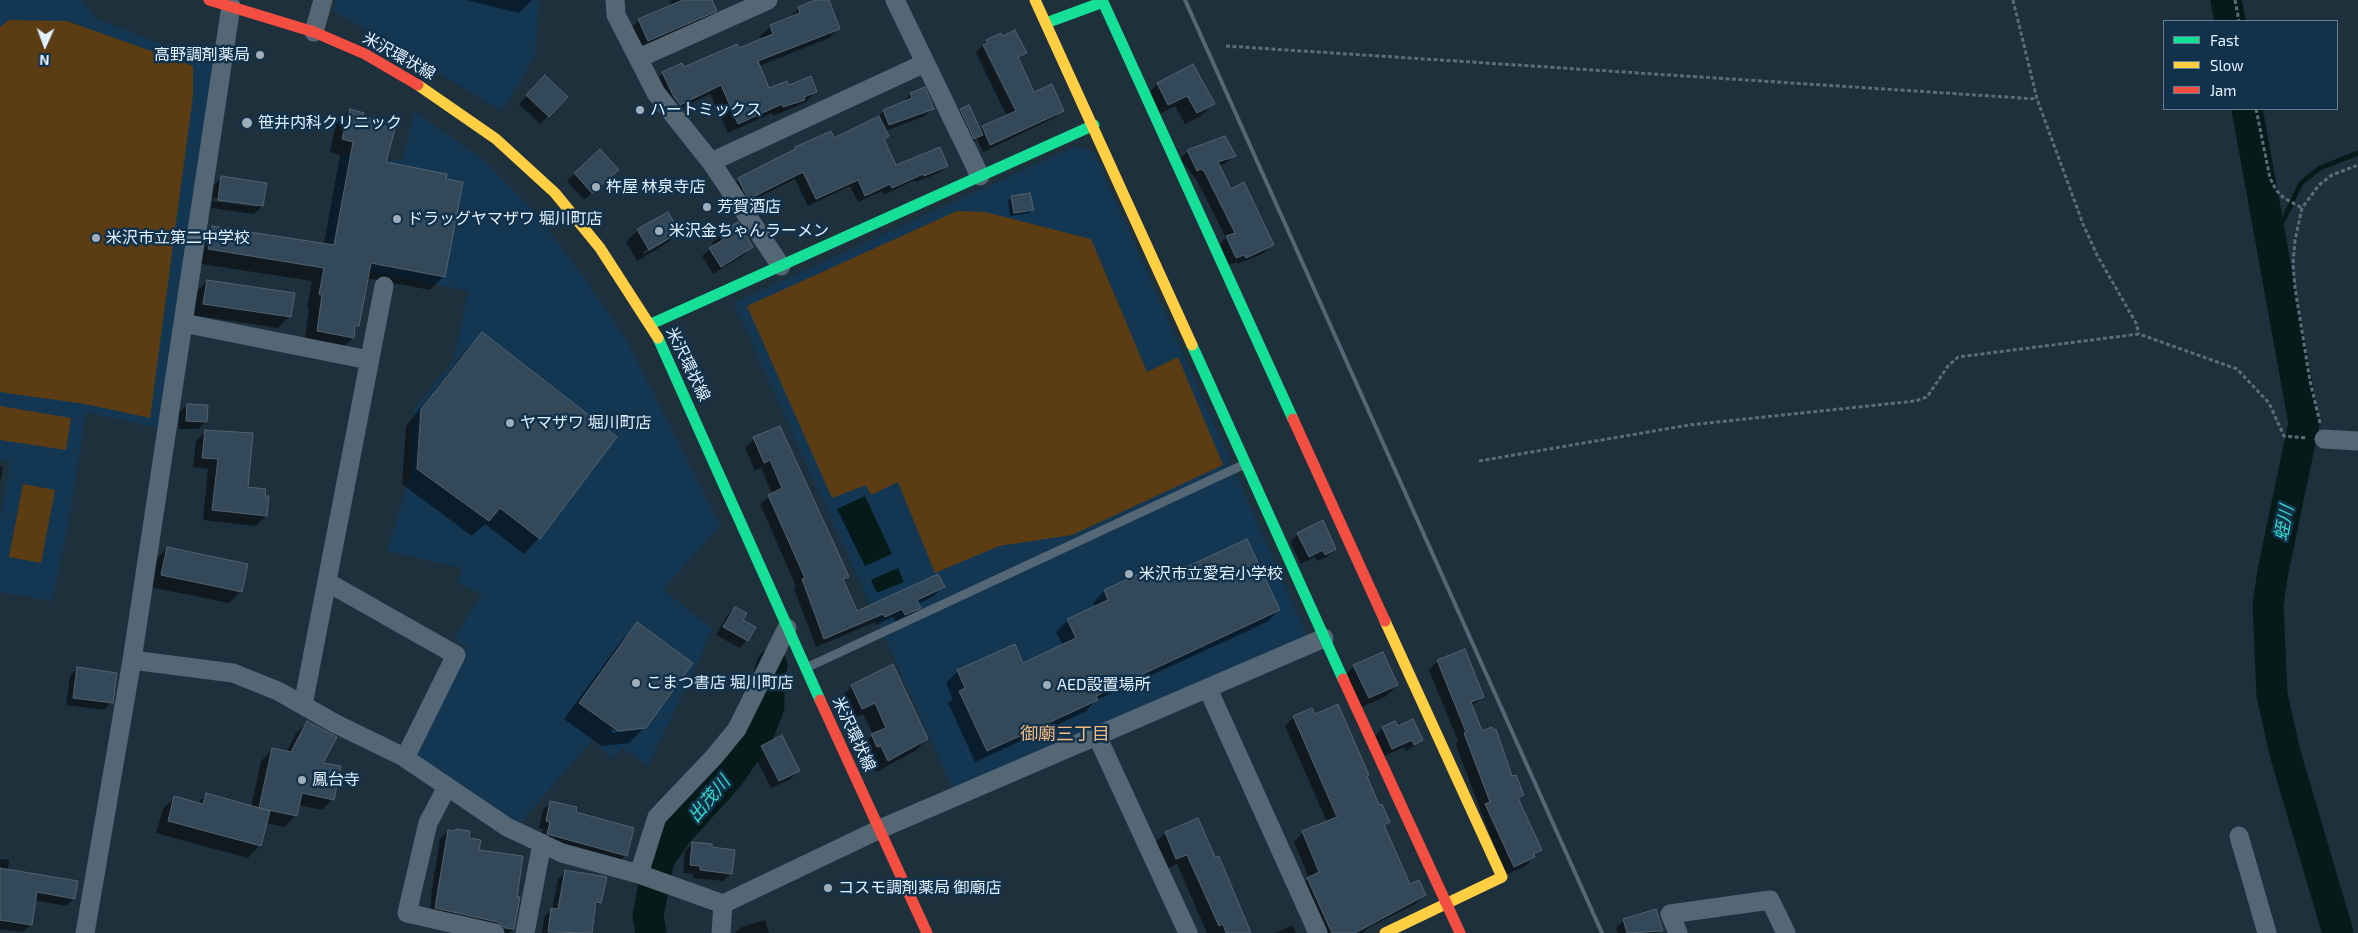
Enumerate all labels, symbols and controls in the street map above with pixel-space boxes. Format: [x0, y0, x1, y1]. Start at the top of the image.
north arrow [20, 20, 70, 70]
legend [2163, 20, 2338, 110]
street label: 米沢環状線 [359, 28, 439, 84]
text: Fast [2210, 31, 2239, 49]
place label: 高野調剤薬局 [154, 45, 250, 65]
marker: 高野調剤薬局 [254, 49, 266, 61]
text: N [39, 52, 50, 69]
text: Slow [2210, 56, 2244, 74]
text: Jam [2210, 81, 2236, 99]
place label: ハートミックス [650, 100, 762, 120]
marker: ハートミックス [634, 104, 646, 116]
place label: 笹井内科クリニック [258, 113, 402, 133]
marker: 笹井内科クリニック [240, 116, 254, 130]
place label: 杵屋 林泉寺店 [606, 177, 706, 197]
marker: 杵屋 林泉寺店 [590, 181, 602, 193]
place label: 芳賀酒店 [717, 197, 781, 217]
marker: 芳賀酒店 [701, 201, 713, 213]
place label: ドラッグヤマザワ 堀川町店 [407, 209, 603, 229]
marker: ドラッグヤマザワ 堀川町店 [391, 213, 403, 225]
place label: 米沢金ちゃんラーメン [669, 221, 829, 241]
marker: 米沢金ちゃんラーメン [653, 225, 665, 237]
place label: 米沢市立第二中学校 [106, 228, 250, 248]
marker: 米沢市立第二中学校 [90, 232, 102, 244]
street label: 米沢環状線 [662, 324, 714, 404]
place label: ヤマザワ 堀川町店 [520, 413, 652, 433]
marker: ヤマザワ 堀川町店 [504, 417, 516, 429]
water label: 蛭川 [2270, 503, 2298, 543]
place label: 米沢市立愛宕小学校 [1139, 564, 1283, 584]
marker: 米沢市立愛宕小学校 [1123, 568, 1135, 580]
place label: こまつ書店 堀川町店 [646, 673, 794, 693]
place label: AED設置場所 [1057, 675, 1151, 695]
marker: こまつ書店 堀川町店 [630, 677, 642, 689]
marker: AED設置場所 [1041, 679, 1053, 691]
street label: 米沢環状線 [828, 694, 880, 774]
district label: 御廟三丁目 [1020, 723, 1110, 745]
place label: 鳳台寺 [312, 770, 360, 790]
water label: 出茂川 [683, 771, 735, 827]
marker: 鳳台寺 [296, 774, 308, 786]
place label: コスモ調剤薬局 御廟店 [838, 878, 1002, 898]
marker: コスモ調剤薬局 御廟店 [822, 882, 834, 894]

